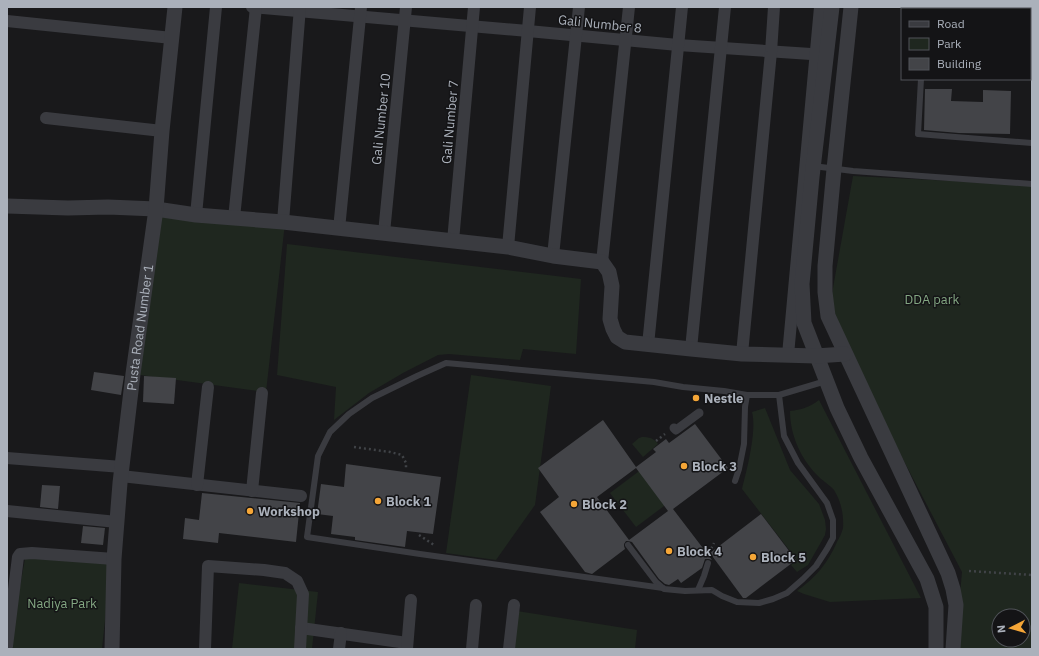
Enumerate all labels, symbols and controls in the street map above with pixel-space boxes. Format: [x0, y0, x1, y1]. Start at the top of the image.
legend [901, 8, 1031, 80]
street label: Gali Number 8 [557, 11, 643, 37]
text: Road [937, 16, 965, 31]
text: Park [937, 36, 962, 51]
text: Building [937, 56, 982, 71]
street label: Gali Number 10 [368, 72, 394, 166]
street label: Gali Number 7 [438, 79, 462, 165]
street label: Pusta Road Number 1 [123, 263, 157, 392]
park label: DDA park [905, 291, 960, 308]
place label: Nestle [704, 390, 743, 407]
marker: Nestle [691, 393, 701, 403]
place label: Block 3 [692, 458, 737, 475]
marker: Block 3 [679, 461, 689, 471]
place label: Block 1 [386, 493, 431, 510]
marker: Block 1 [373, 496, 383, 506]
place label: Block 2 [582, 496, 627, 513]
marker: Block 2 [569, 499, 579, 509]
place label: Workshop [258, 503, 320, 520]
marker: Workshop [245, 506, 255, 516]
place label: Block 4 [677, 543, 722, 560]
marker: Block 4 [664, 546, 674, 556]
place label: Block 5 [761, 549, 806, 566]
marker: Block 5 [748, 552, 758, 562]
park label: Nadiya Park [27, 595, 97, 612]
north arrow [991, 608, 1031, 648]
text: N [994, 624, 1008, 634]

